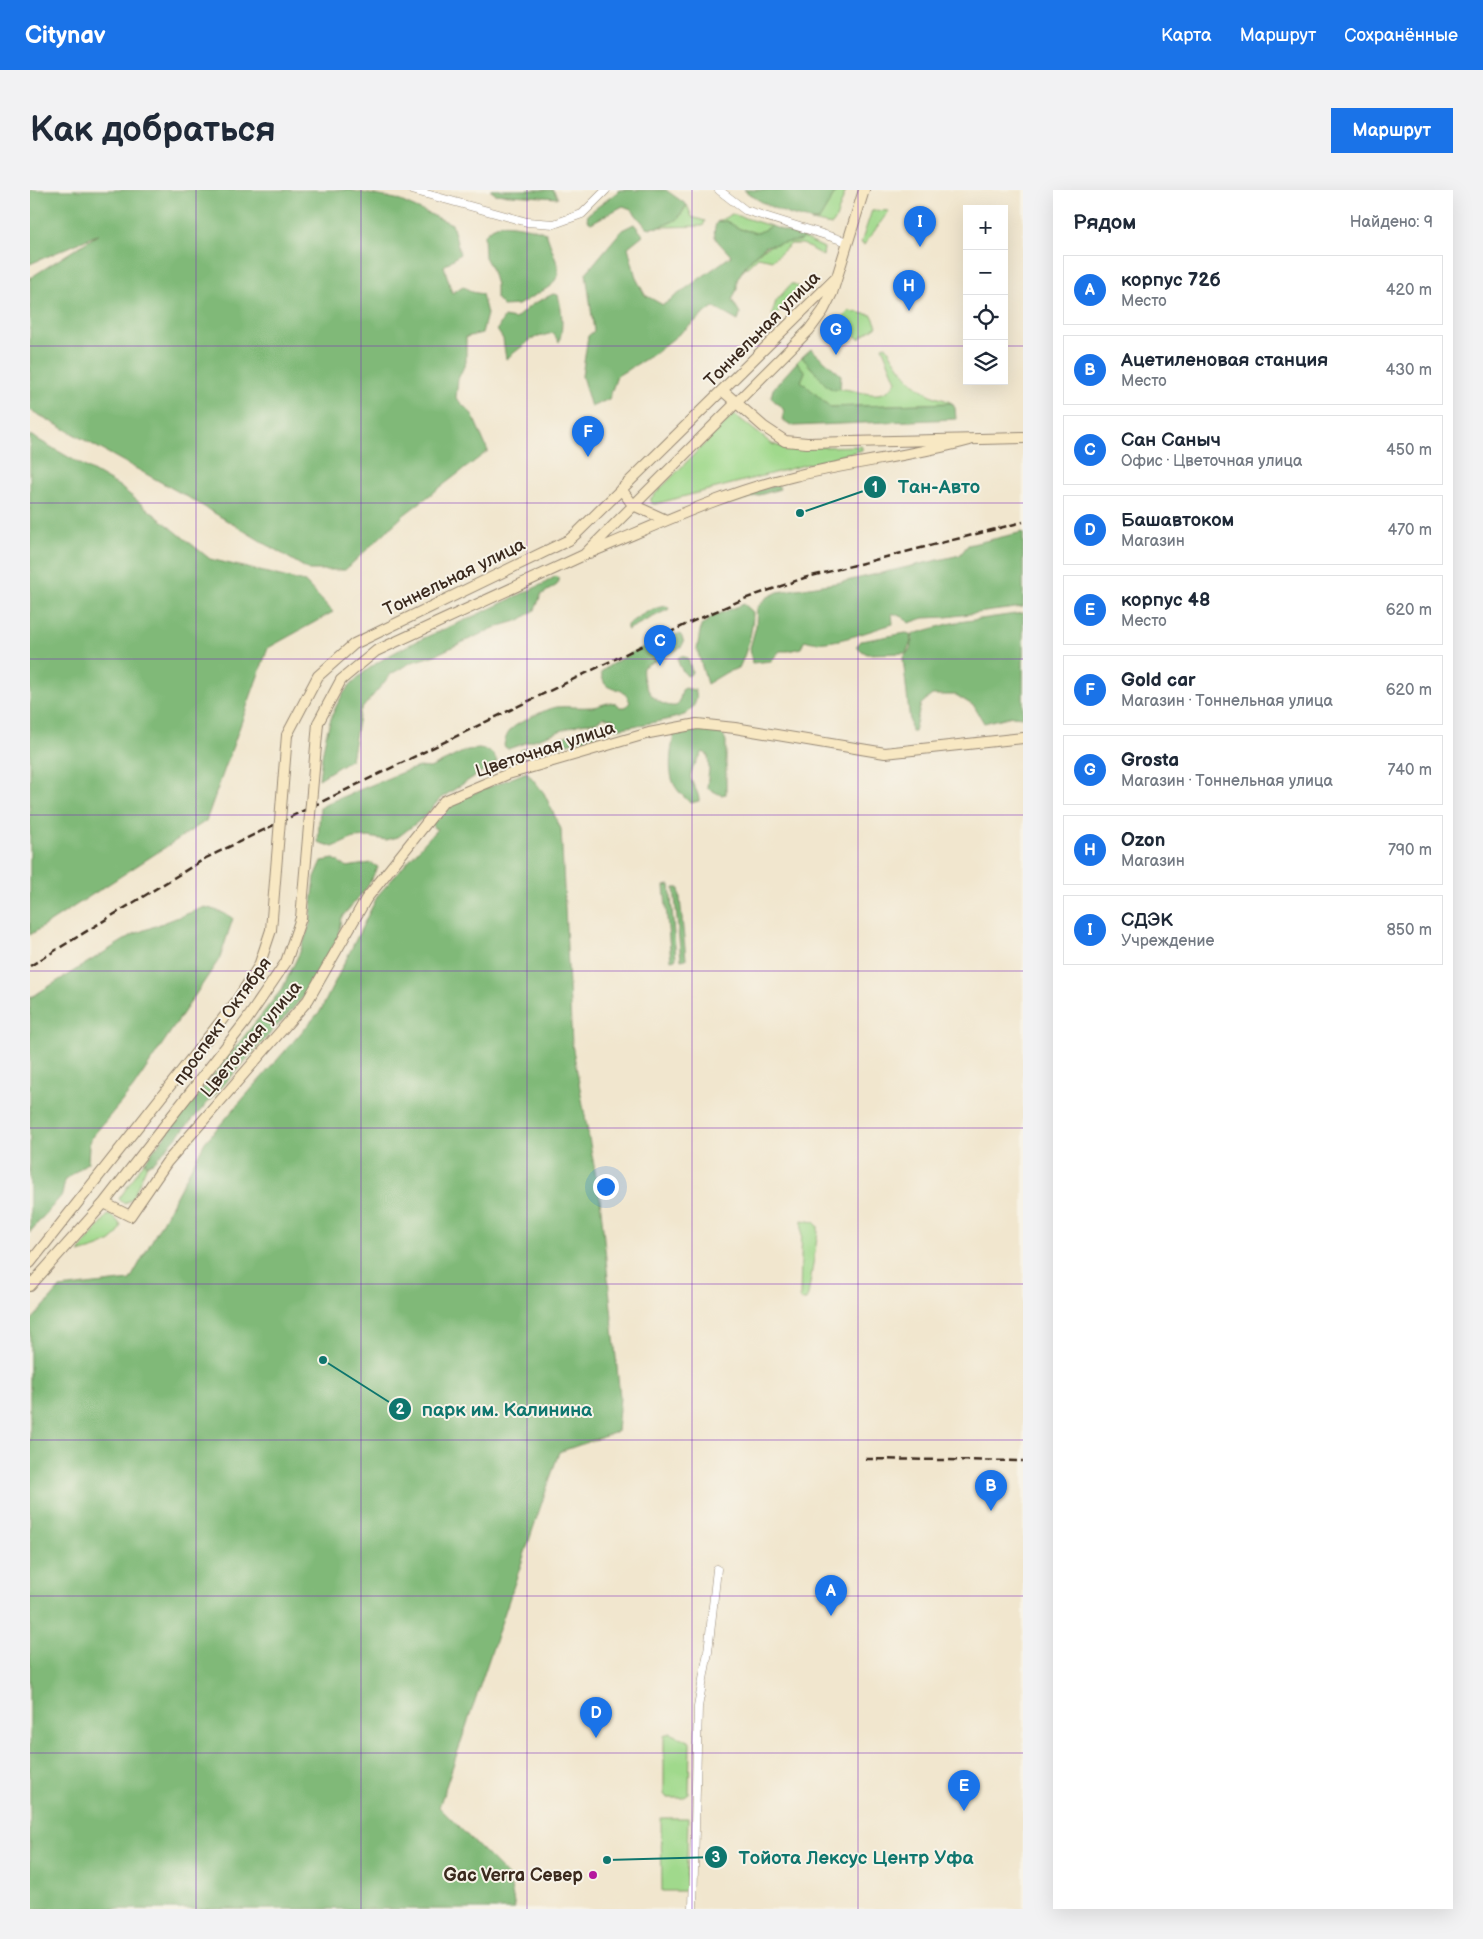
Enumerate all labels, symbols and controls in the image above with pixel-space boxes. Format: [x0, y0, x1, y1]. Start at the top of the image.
text: Citynav [25, 21, 106, 50]
text: Карта [1161, 25, 1212, 46]
text: Маршрут [1240, 25, 1316, 46]
text: Сохранённые [1344, 25, 1458, 46]
button: Маршрут [1331, 108, 1453, 153]
text: Как добраться [30, 109, 276, 152]
map controls [963, 205, 1008, 385]
button: + [963, 205, 1008, 250]
pin: I [904, 206, 936, 247]
text: Рядом [1073, 210, 1136, 235]
text: Найдено: 9 [1350, 213, 1433, 232]
button: − [963, 250, 1008, 295]
street label: Тоннельная улица [700, 267, 825, 392]
text: корпус 72б [1121, 269, 1221, 292]
pin: H [893, 270, 925, 311]
text: A [1085, 281, 1095, 300]
text: 420 m [1386, 281, 1432, 300]
text: Место [1121, 292, 1167, 311]
button: locate [963, 295, 1008, 340]
pin: G [820, 314, 852, 355]
button: layers [963, 340, 1008, 385]
text: Ацетиленовая станция [1121, 349, 1328, 372]
text: B [1084, 361, 1096, 380]
text: 430 m [1385, 361, 1432, 380]
text: Место [1121, 372, 1167, 391]
pin: F [572, 416, 604, 457]
text: Сан Саныч [1121, 429, 1221, 452]
text: C [1084, 441, 1096, 460]
text: 450 m [1386, 441, 1432, 460]
text: Офис · Цветочная улица [1121, 452, 1302, 471]
callout: Тан-Авто [862, 470, 990, 504]
text: Тан-Авто [898, 476, 980, 499]
text: 1 [872, 478, 878, 497]
text: Башавтоком [1121, 509, 1234, 532]
text: D [1084, 521, 1096, 540]
text: 470 m [1387, 521, 1432, 540]
text: Магазин [1121, 532, 1185, 551]
street label: Тоннельная улица [380, 534, 529, 621]
text: корпус 48 [1121, 589, 1210, 612]
text: E [1085, 601, 1095, 620]
text: 620 m [1386, 601, 1432, 620]
text: Место [1121, 612, 1167, 631]
pin: C [644, 625, 676, 666]
text: Gold car [1121, 669, 1196, 692]
text: F [1085, 681, 1095, 700]
text: 620 m [1386, 681, 1432, 700]
text: Магазин · Тоннельная улица [1121, 692, 1333, 711]
street label: Цветочная улица [473, 717, 618, 782]
text: Grosta [1121, 749, 1179, 772]
text: G [1084, 761, 1096, 780]
text: 740 m [1387, 761, 1432, 780]
text: Магазин · Тоннельная улица [1121, 772, 1333, 791]
text: Ozon [1121, 829, 1165, 852]
text: H [1084, 841, 1096, 860]
text: 790 m [1388, 841, 1432, 860]
text: Магазин [1121, 852, 1185, 871]
text: СДЭК [1121, 909, 1173, 932]
text: I [1087, 921, 1093, 940]
text: 850 m [1387, 921, 1432, 940]
text: Учреждение [1121, 932, 1214, 951]
street label: проспект Октября [169, 953, 276, 1089]
street label: Цветочная улица [197, 977, 306, 1102]
your location [593, 1174, 619, 1200]
callout: парк им. Калинина [387, 1392, 603, 1426]
text: парк им. Калинина [422, 1399, 593, 1422]
text: 2 [396, 1400, 405, 1419]
pin: B [975, 1470, 1007, 1511]
pin: A [815, 1575, 847, 1616]
pin: D [580, 1697, 612, 1738]
pin: E [948, 1770, 980, 1811]
callout: Тойота Лексус Центр Уфа [703, 1840, 983, 1874]
text: Тойота Лексус Центр Уфа [739, 1847, 974, 1870]
text: 3 [712, 1848, 721, 1867]
place label: Gac Verra Север [443, 1865, 583, 1886]
marker: Gac Verra Север [587, 1869, 599, 1881]

